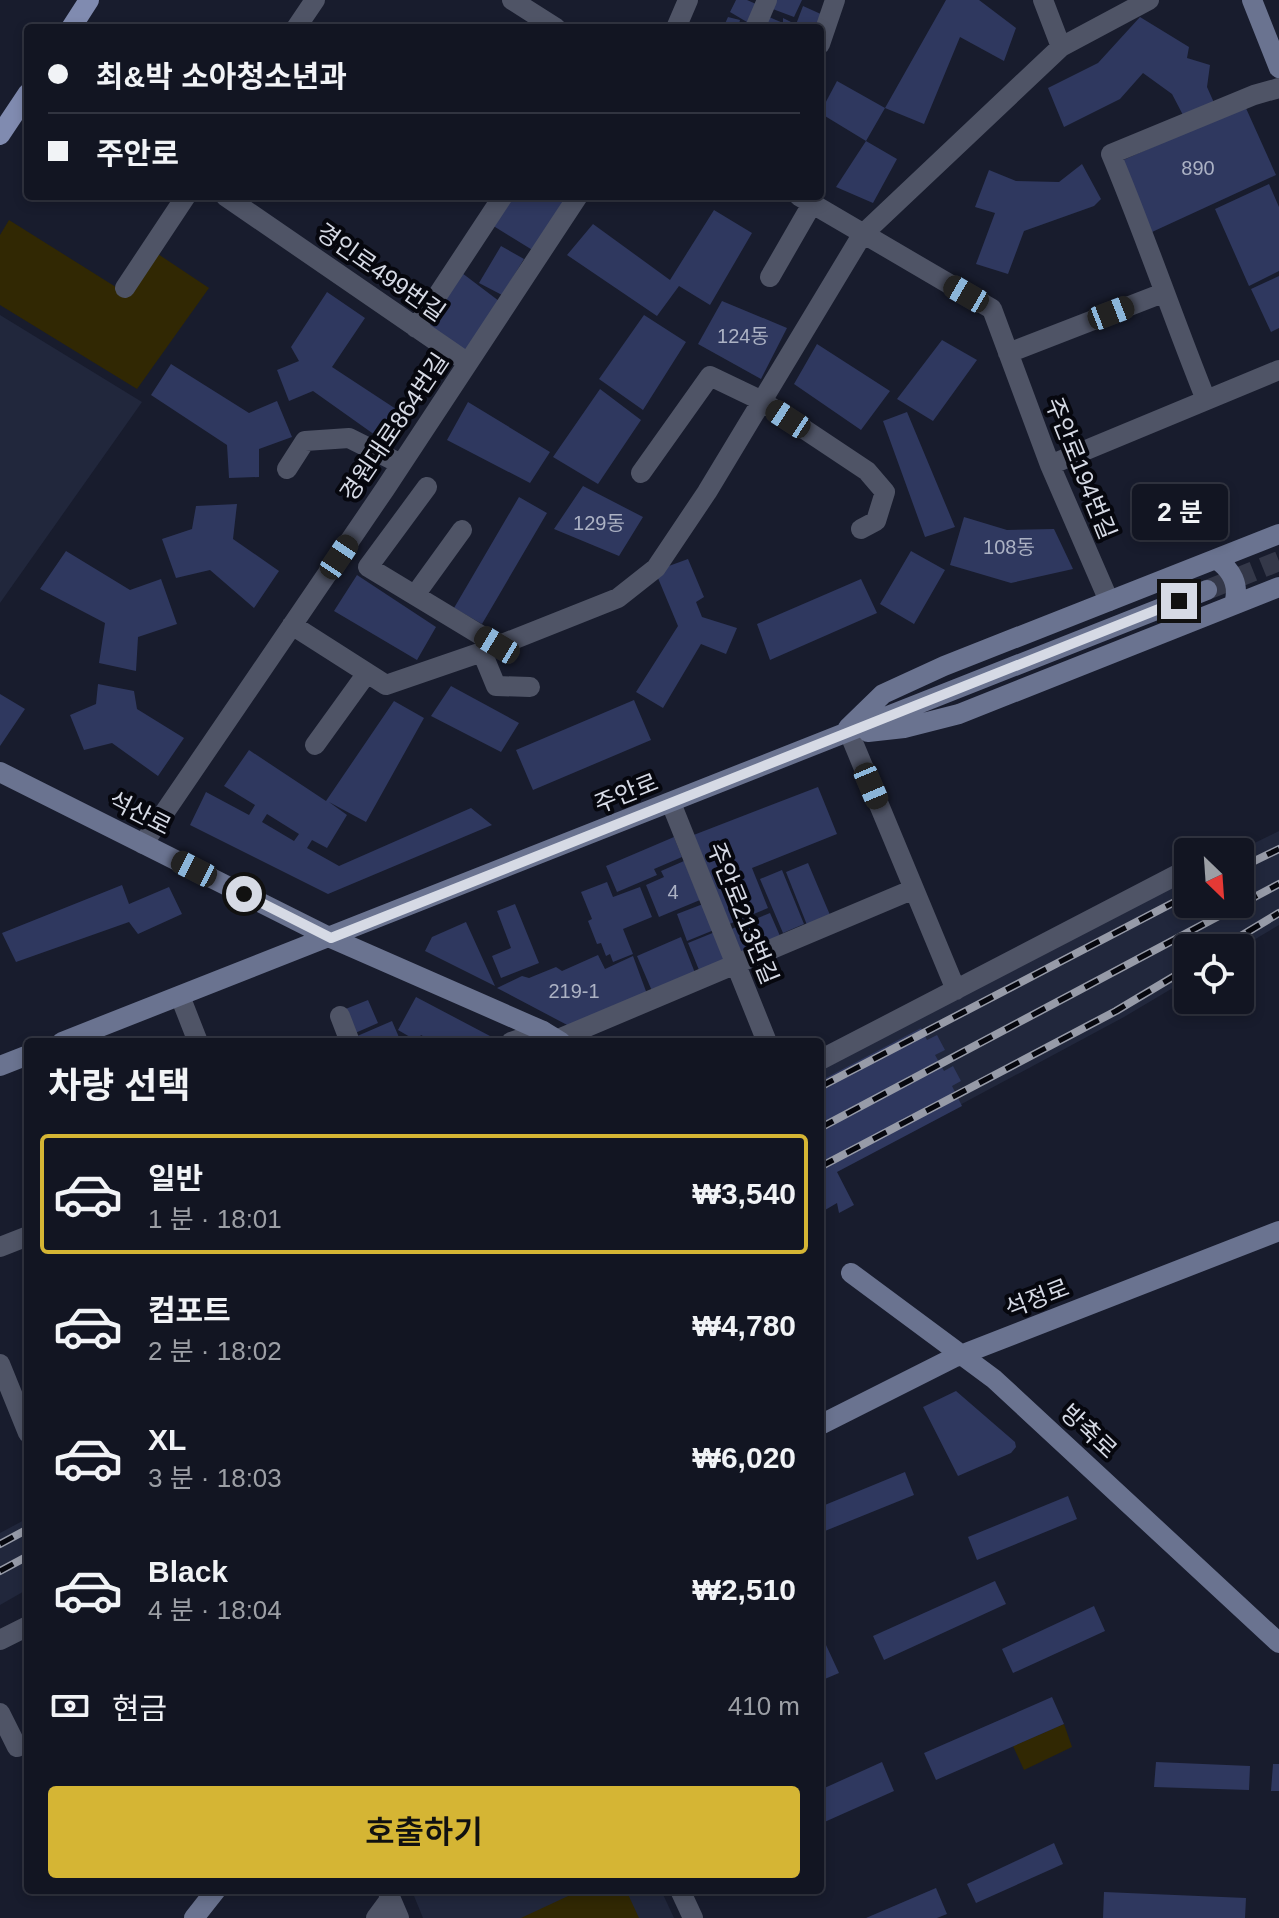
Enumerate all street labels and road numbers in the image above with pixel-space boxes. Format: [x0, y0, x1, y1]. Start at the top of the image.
street label: 경인로499번길 [312, 218, 450, 326]
street label: 경원대로864번길 [335, 348, 453, 506]
street label: 주안로194번길 [1040, 393, 1122, 543]
street label: 주안로 [590, 768, 662, 818]
street label: 석산로 [104, 786, 176, 840]
street label: 주안로213번길 [702, 838, 784, 988]
street label: 석정로 [1001, 1274, 1073, 1322]
street label: 방축로 [1056, 1399, 1122, 1463]

